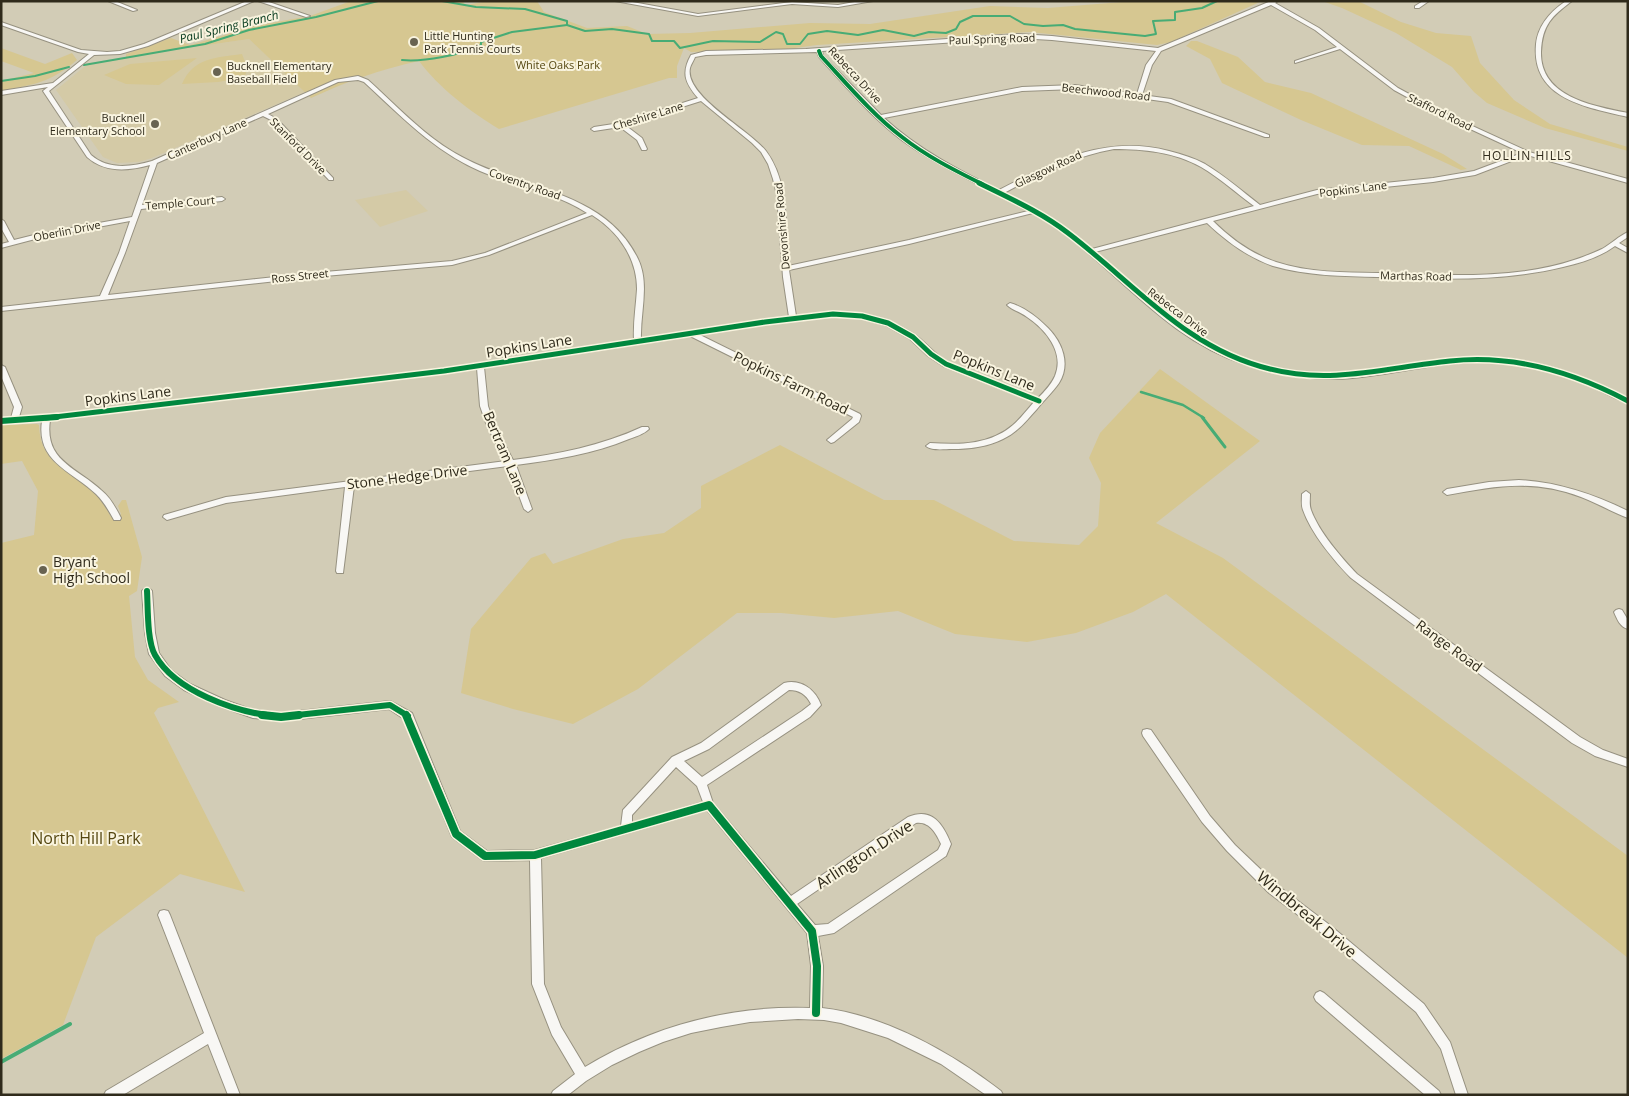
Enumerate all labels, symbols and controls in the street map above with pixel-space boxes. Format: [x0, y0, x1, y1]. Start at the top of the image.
water label: Paul Spring Branch [178, 6, 280, 47]
place label: Little Hunting Park Tennis Courts [424, 28, 520, 56]
street label: Paul Spring Road [948, 29, 1036, 48]
marker: Little Hunting Park Tennis Courts [408, 36, 420, 48]
street label: Rebecca Drive [825, 43, 886, 106]
park label: White Oaks Park [516, 57, 600, 72]
place label: Bucknell Elementary Baseball Field [227, 58, 332, 86]
marker: Bucknell Elementary Baseball Field [211, 66, 223, 78]
street label: Beechwood Road [1061, 79, 1151, 104]
street label: Stafford Road [1405, 89, 1475, 134]
street label: Cheshire Lane [611, 98, 685, 133]
place label: Bucknell Elementary School [50, 110, 145, 138]
street label: Canterbury Lane [165, 114, 249, 163]
street label: Stanford Drive [267, 114, 330, 177]
marker: Bucknell Elementary School [149, 118, 161, 130]
street label: Glasgow Road [1012, 146, 1084, 191]
district label: HOLLIN HILLS [1482, 147, 1572, 164]
street label: Coventry Road [487, 164, 563, 203]
street label: Popkins Lane [1318, 177, 1388, 200]
street label: Devonshire Road [770, 182, 793, 270]
street label: Temple Court [145, 192, 215, 213]
street label: Oberlin Drive [32, 217, 102, 244]
street label: Ross Street [271, 265, 329, 286]
street label: Marthas Road [1380, 267, 1452, 284]
street label: Rebecca Drive [1145, 284, 1212, 339]
street label: Popkins Lane [485, 329, 573, 362]
street label: Popkins Lane [950, 344, 1038, 395]
street label: Popkins Farm Road [730, 346, 852, 419]
street label: Popkins Lane [84, 381, 172, 410]
street label: Bertram Lane [479, 408, 532, 498]
street label: Stone Hedge Drive [346, 460, 468, 493]
place label: Bryant High School [53, 552, 130, 587]
marker: Bryant High School [37, 564, 49, 576]
street label: Range Road [1412, 615, 1486, 676]
street label: Arlington Drive [811, 814, 917, 894]
park label: North Hill Park [31, 827, 141, 849]
street label: Windbreak Drive [1252, 866, 1362, 962]

